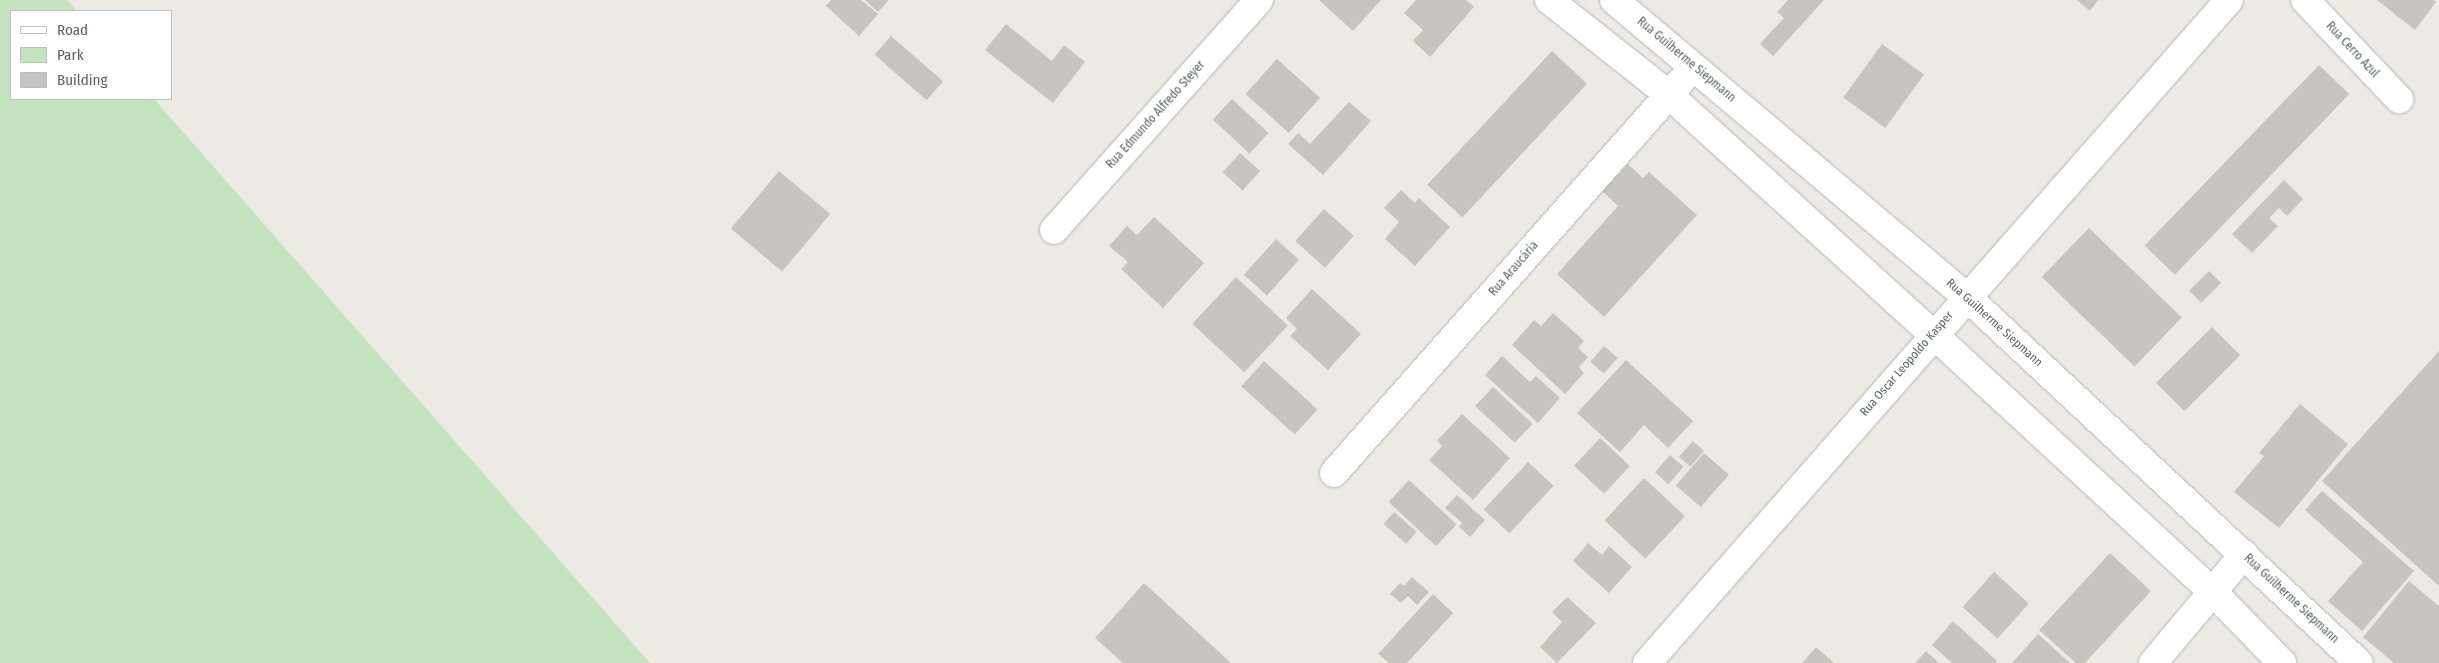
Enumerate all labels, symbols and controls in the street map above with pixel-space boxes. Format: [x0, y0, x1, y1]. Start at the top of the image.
legend [10, 10, 172, 100]
street label: Rua Guilherme Siepmann [1634, 15, 1738, 105]
street label: Rua Cerro Azul [2323, 19, 2381, 81]
text: Road [57, 21, 88, 39]
text: Park [57, 46, 84, 64]
street label: Rua Edmundo Alfredo Steyer [1104, 58, 1208, 172]
text: Building [57, 71, 108, 89]
street label: Rua Araucária [1486, 239, 1542, 299]
street label: Rua Guilherme Siepmann [1943, 276, 2045, 370]
street label: Rua Oscar Leopoldo Kasper [1857, 309, 1957, 419]
street label: Rua Guilherme Siepmann [2241, 551, 2341, 647]

